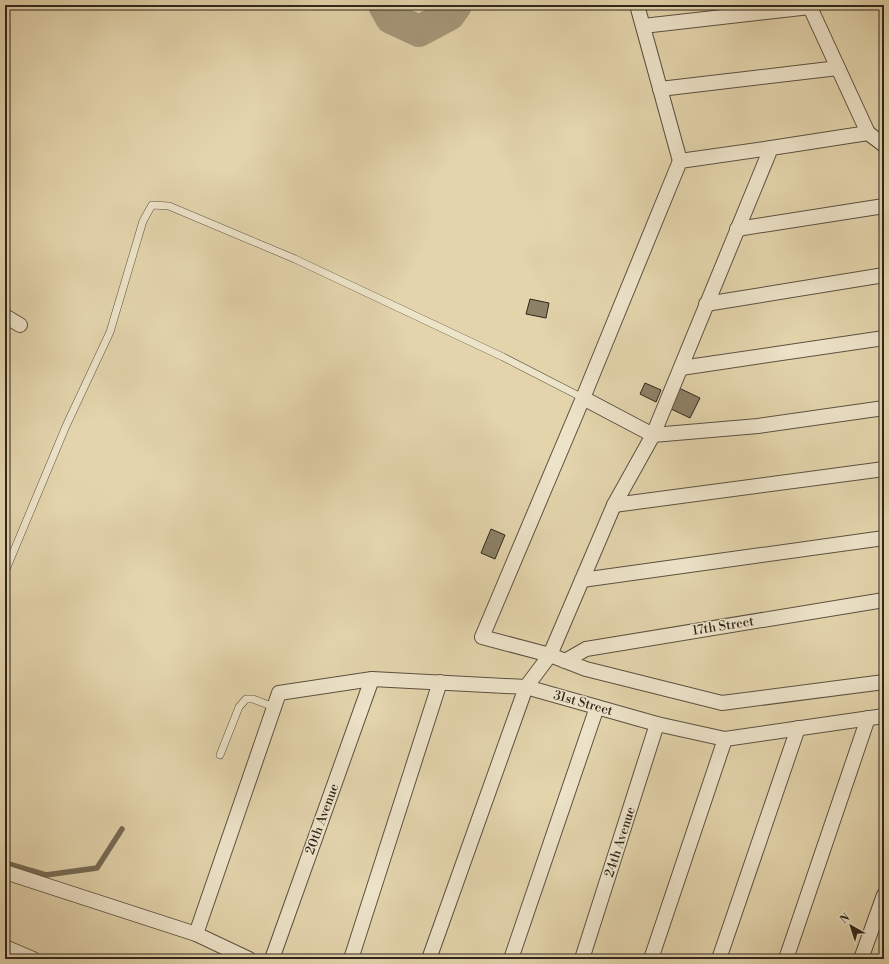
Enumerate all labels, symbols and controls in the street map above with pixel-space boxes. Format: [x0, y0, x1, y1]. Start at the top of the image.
street label: 17th Street [691, 613, 755, 639]
street label: 31st Street [552, 687, 615, 719]
street label: 20th Avenue [302, 781, 342, 857]
street label: 24th Avenue [601, 804, 639, 879]
north arrow [831, 906, 871, 946]
text: N [838, 911, 853, 927]

